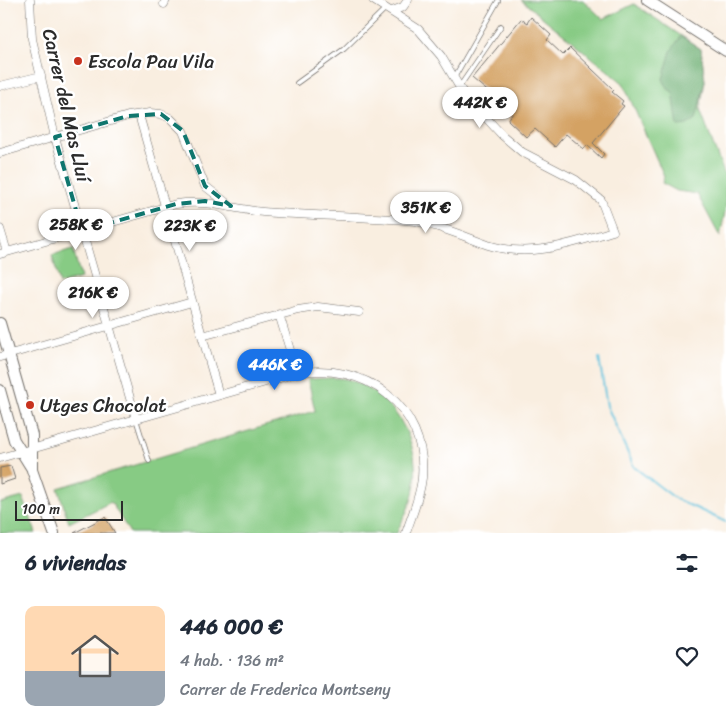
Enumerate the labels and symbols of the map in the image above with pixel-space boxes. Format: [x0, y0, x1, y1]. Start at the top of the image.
street label: Carrer del Mas Lluí [33, 25, 101, 188]
place label: Escola Pau Vila [88, 45, 214, 78]
marker: Escola Pau Vila [72, 55, 84, 67]
pin: 442K € [439, 86, 521, 129]
pin: 351K € [385, 192, 467, 234]
pin: 258K € [35, 208, 117, 251]
pin: 223K € [149, 210, 231, 252]
pin: 216K € [52, 276, 134, 319]
pin: 446K € [234, 348, 316, 391]
place label: Utges Chocolat [40, 389, 167, 422]
marker: Utges Chocolat [24, 399, 36, 411]
scale bar [15, 498, 122, 521]

